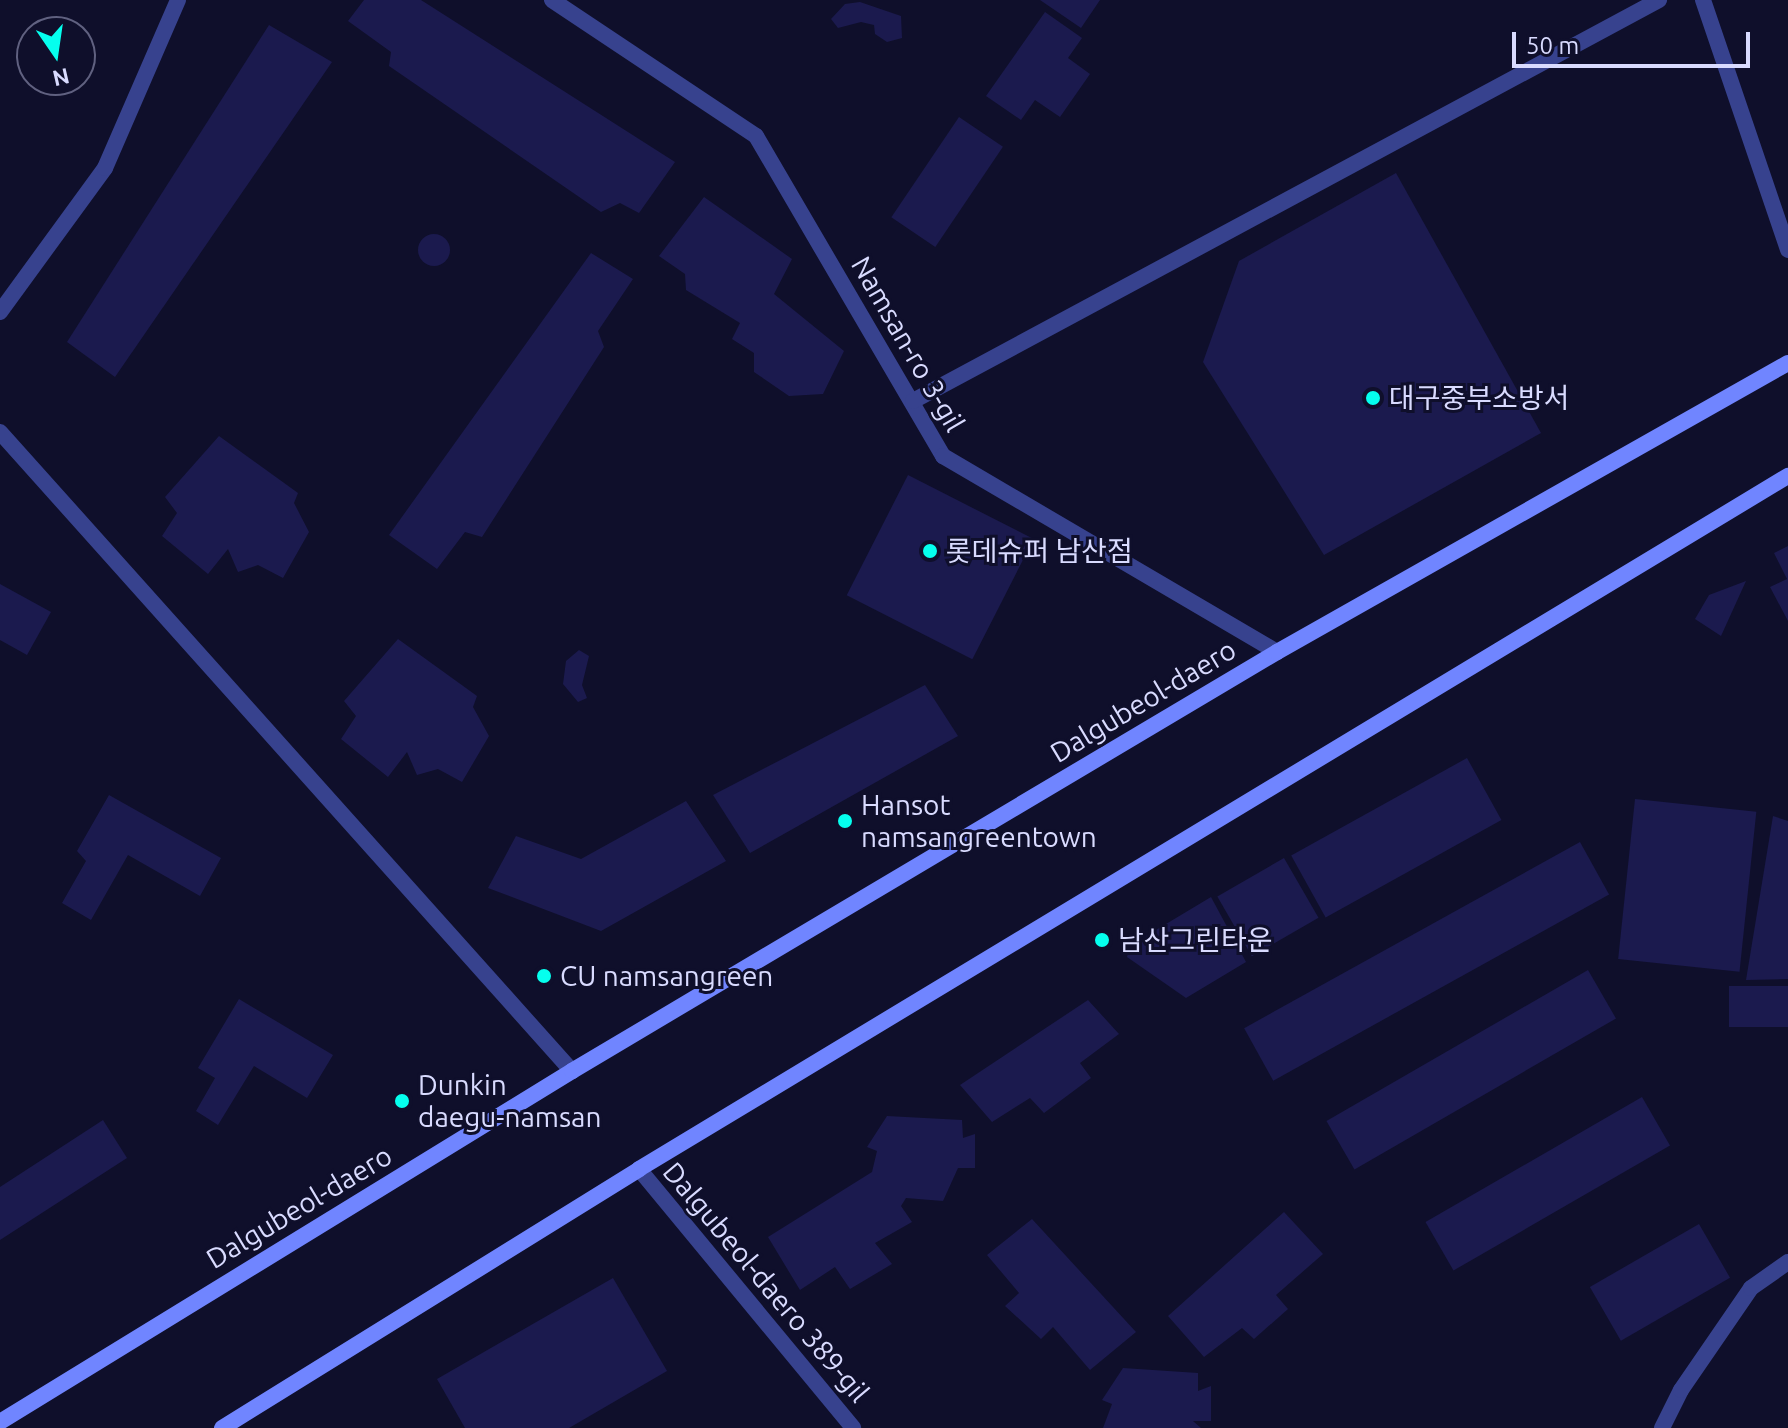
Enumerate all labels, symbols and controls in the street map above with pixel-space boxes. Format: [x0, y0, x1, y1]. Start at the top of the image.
north arrow [16, 16, 96, 96]
scale bar [1516, 16, 1754, 66]
text: 50 m [1526, 32, 1579, 59]
text: N [50, 64, 72, 92]
street label: Namsan-ro 3-gil [844, 250, 972, 438]
place label: 대구중부소방서 [1389, 381, 1569, 415]
marker: 대구중부소방서 [1364, 389, 1382, 407]
place label: 롯데슈퍼 남산점 [946, 534, 1133, 568]
marker: 롯데슈퍼 남산점 [921, 542, 939, 560]
street label: Dalgubeol-daero [1044, 632, 1242, 770]
place label: Hansot namsangreentown [861, 788, 1097, 854]
marker: Hansot namsangreentown [836, 812, 854, 830]
place label: 남산그린타운 [1118, 923, 1273, 957]
marker: 남산그린타운 [1093, 931, 1111, 949]
place label: CU namsangreen [560, 959, 773, 993]
marker: CU namsangreen [535, 967, 553, 985]
place label: Dunkin daegu-namsan [418, 1068, 601, 1134]
marker: Dunkin daegu-namsan [393, 1092, 411, 1110]
street label: Dalgubeol-daero [200, 1138, 398, 1276]
street label: Dalgubeol-daero 389-gil [656, 1155, 876, 1409]

